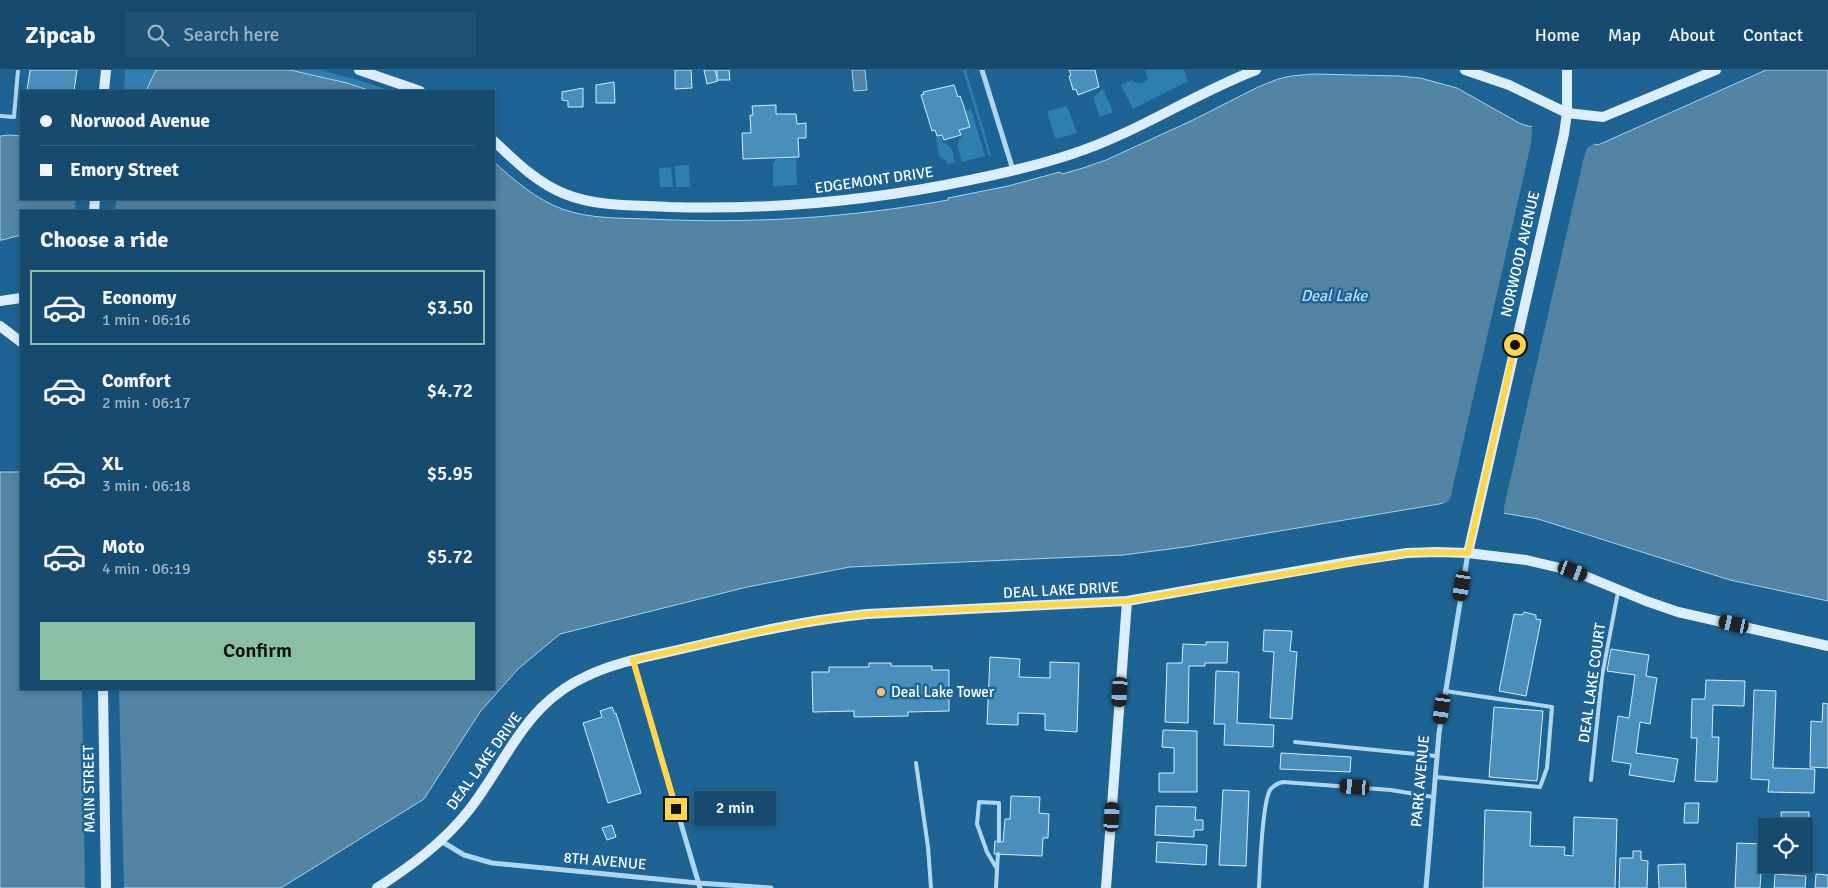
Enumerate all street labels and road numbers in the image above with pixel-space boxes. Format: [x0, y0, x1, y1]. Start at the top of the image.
street label: EDGEMONT DRIVE [814, 163, 934, 197]
street label: NORWOOD AVENUE [1497, 189, 1543, 319]
street label: DEAL LAKE DRIVE [1003, 578, 1119, 602]
street label: DEAL LAKE COURT [1575, 621, 1609, 744]
street label: DEAL LAKE DRIVE [443, 709, 525, 813]
street label: PARK AVENUE [1407, 734, 1433, 828]
street label: MAIN STREET [79, 744, 99, 833]
street label: 8TH AVENUE [563, 848, 647, 874]

